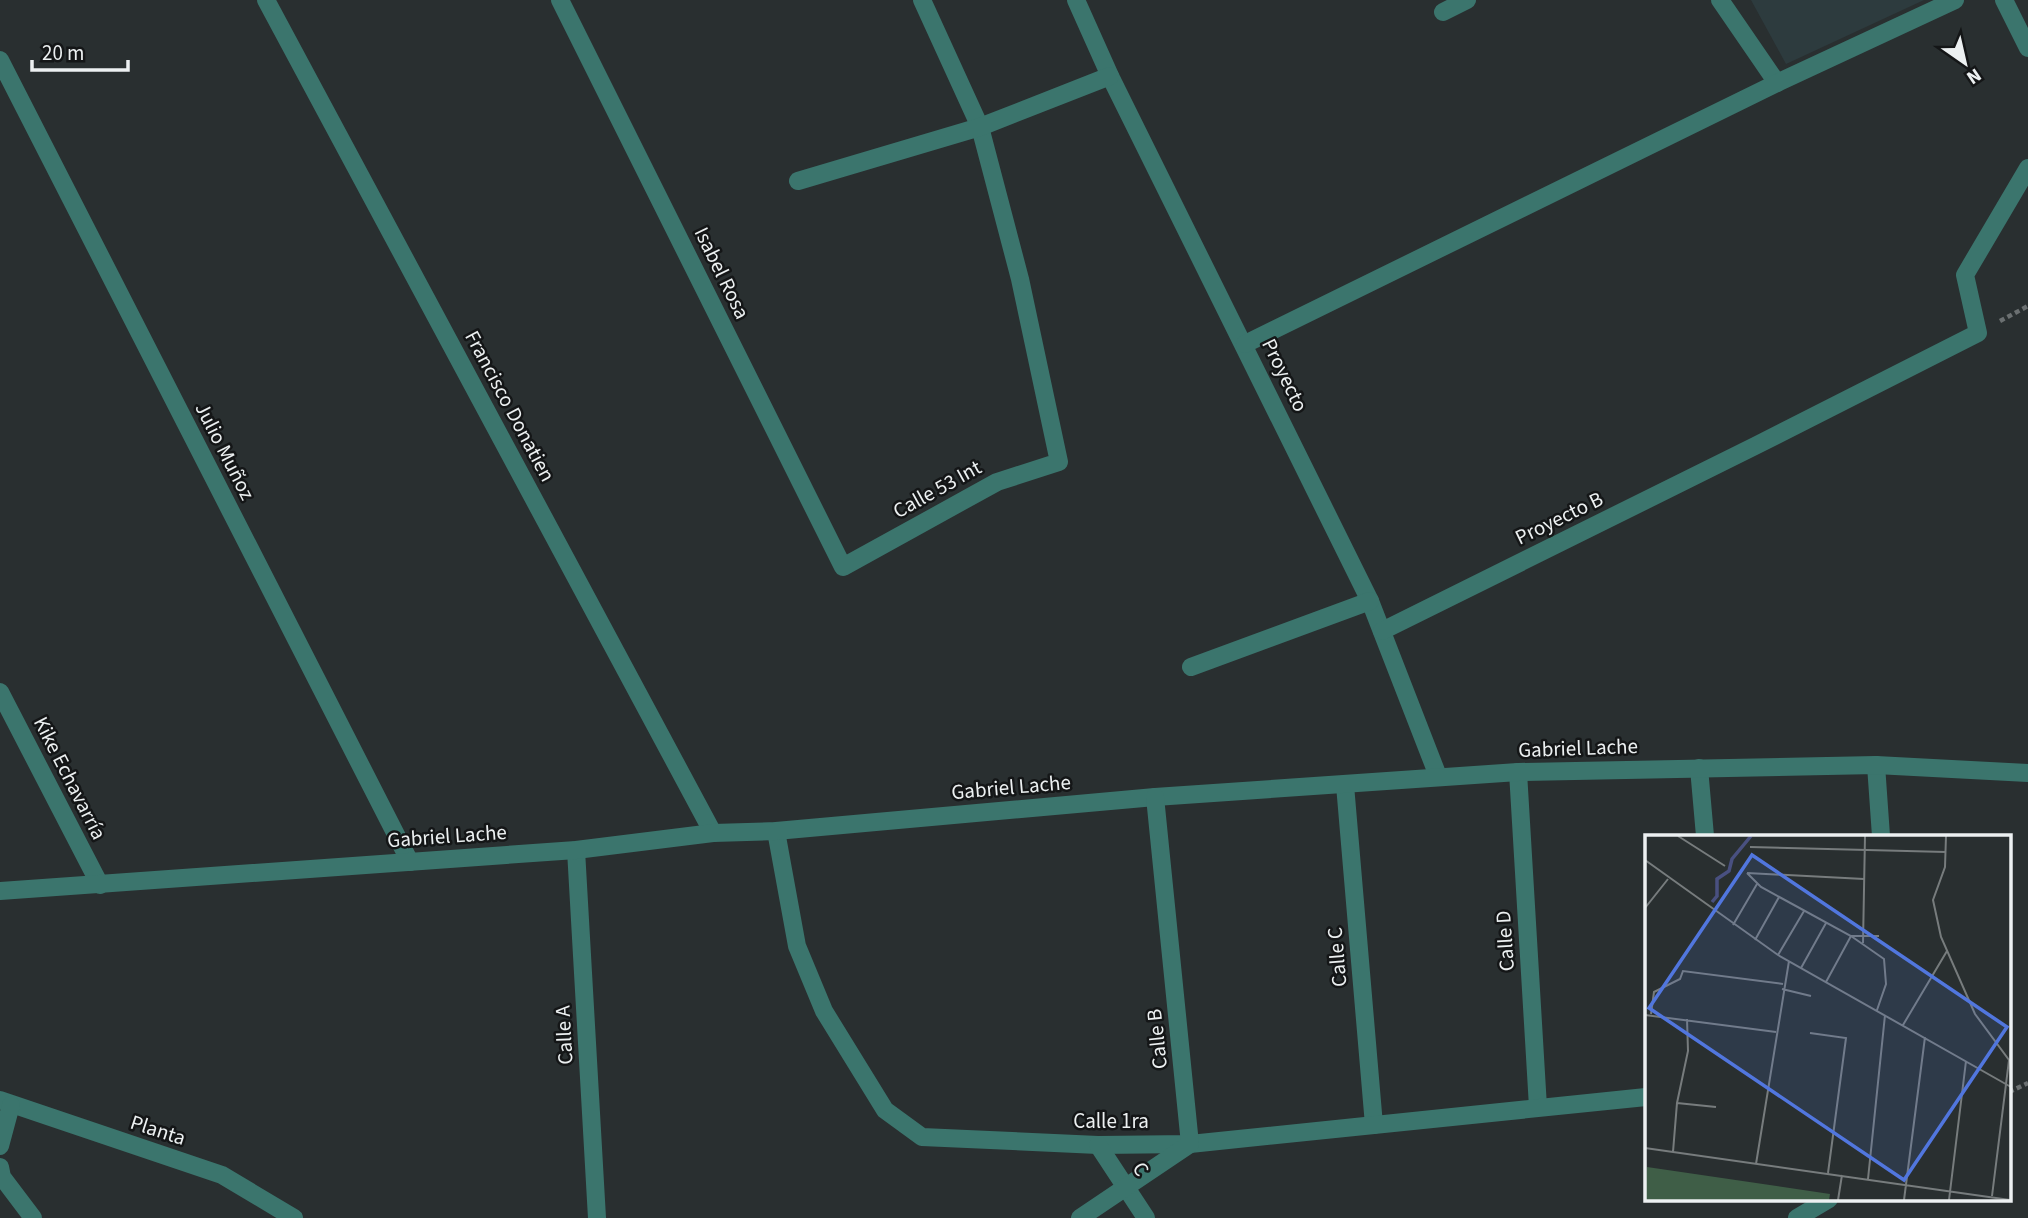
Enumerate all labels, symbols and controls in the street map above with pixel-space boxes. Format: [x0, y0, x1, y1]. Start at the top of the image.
scale bar [32, 28, 128, 72]
north arrow [1930, 28, 2000, 98]
text: 20 m [42, 38, 84, 68]
text: N [1961, 61, 1986, 91]
street label: Isabel Rosa [687, 222, 757, 324]
street label: Francisco Donatien [457, 325, 563, 487]
street label: Proyecto [1254, 333, 1316, 417]
street label: Julio Muñoz [188, 397, 262, 505]
street label: Calle 53 Int [887, 452, 987, 526]
street label: Proyecto B [1510, 484, 1608, 552]
street label: Kike Echavarría [26, 711, 114, 845]
street label: Gabriel Lache [1518, 731, 1638, 765]
street label: Gabriel Lache [950, 767, 1072, 807]
street label: Gabriel Lache [386, 817, 508, 855]
inset map [1645, 835, 2010, 1200]
street label: Calle D [1488, 910, 1522, 972]
street label: Calle C [1319, 926, 1355, 988]
street label: Calle A [547, 1004, 581, 1065]
street label: Calle B [1139, 1007, 1175, 1071]
street label: Calle 1ra [1073, 1106, 1149, 1136]
street label: Planta [126, 1107, 190, 1153]
street label: C [1125, 1156, 1157, 1182]

